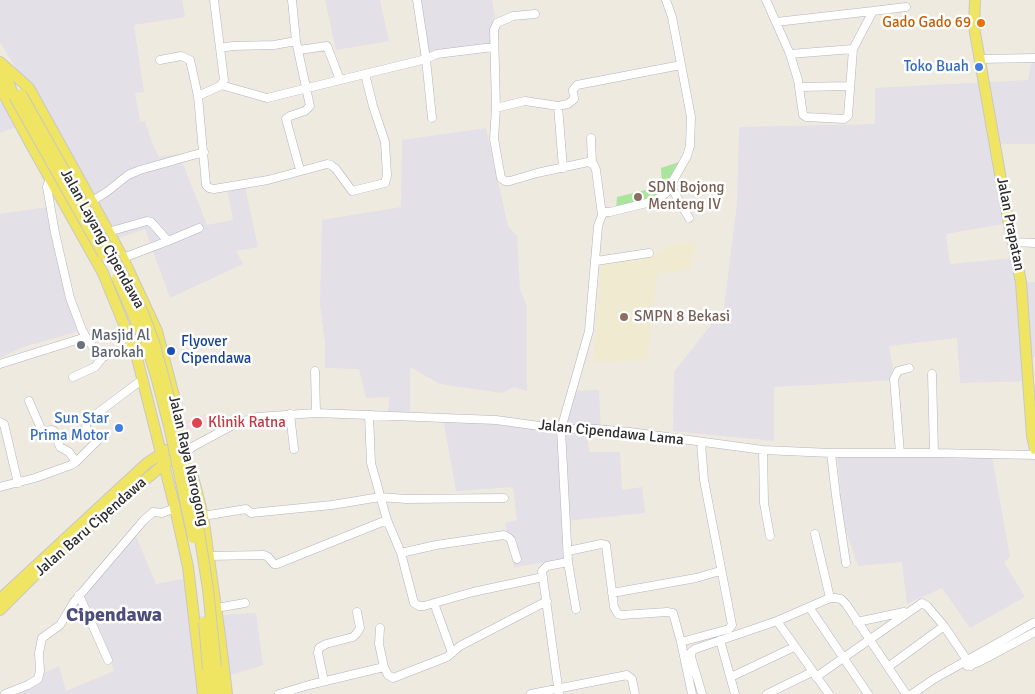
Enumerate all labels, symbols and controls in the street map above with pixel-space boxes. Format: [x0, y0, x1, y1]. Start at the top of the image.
place label: Gado Gado 69 [882, 14, 971, 32]
marker: Gado Gado 69 [975, 17, 987, 29]
place label: Toko Buah [904, 58, 969, 76]
marker: Toko Buah [973, 61, 985, 73]
street label: Jalan Layang Cipendawa [56, 166, 148, 312]
street label: Jalan Prapatan [992, 176, 1028, 272]
place label: SDN Bojong Menteng IV [648, 179, 724, 214]
marker: SDN Bojong Menteng IV [632, 191, 644, 203]
place label: SMPN 8 Bekasi [634, 308, 730, 326]
marker: SMPN 8 Bekasi [618, 311, 630, 323]
place label: Masjid Al Barokah [91, 327, 150, 362]
place label: Flyover Cipendawa [181, 333, 251, 368]
marker: Masjid Al Barokah [75, 339, 87, 351]
marker: Flyover Cipendawa [165, 345, 177, 357]
street label: Jalan Raya Narogong [164, 394, 212, 528]
place label: Sun Star Prima Motor [30, 410, 109, 445]
place label: Klinik Ratna [208, 414, 286, 432]
marker: Klinik Ratna [190, 416, 204, 430]
street label: Jalan Cipendawa Lama [537, 416, 685, 450]
marker: Sun Star Prima Motor [113, 422, 125, 434]
street label: Jalan Baru Cipendawa [32, 474, 150, 580]
district label: Cipendawa [66, 604, 162, 628]

